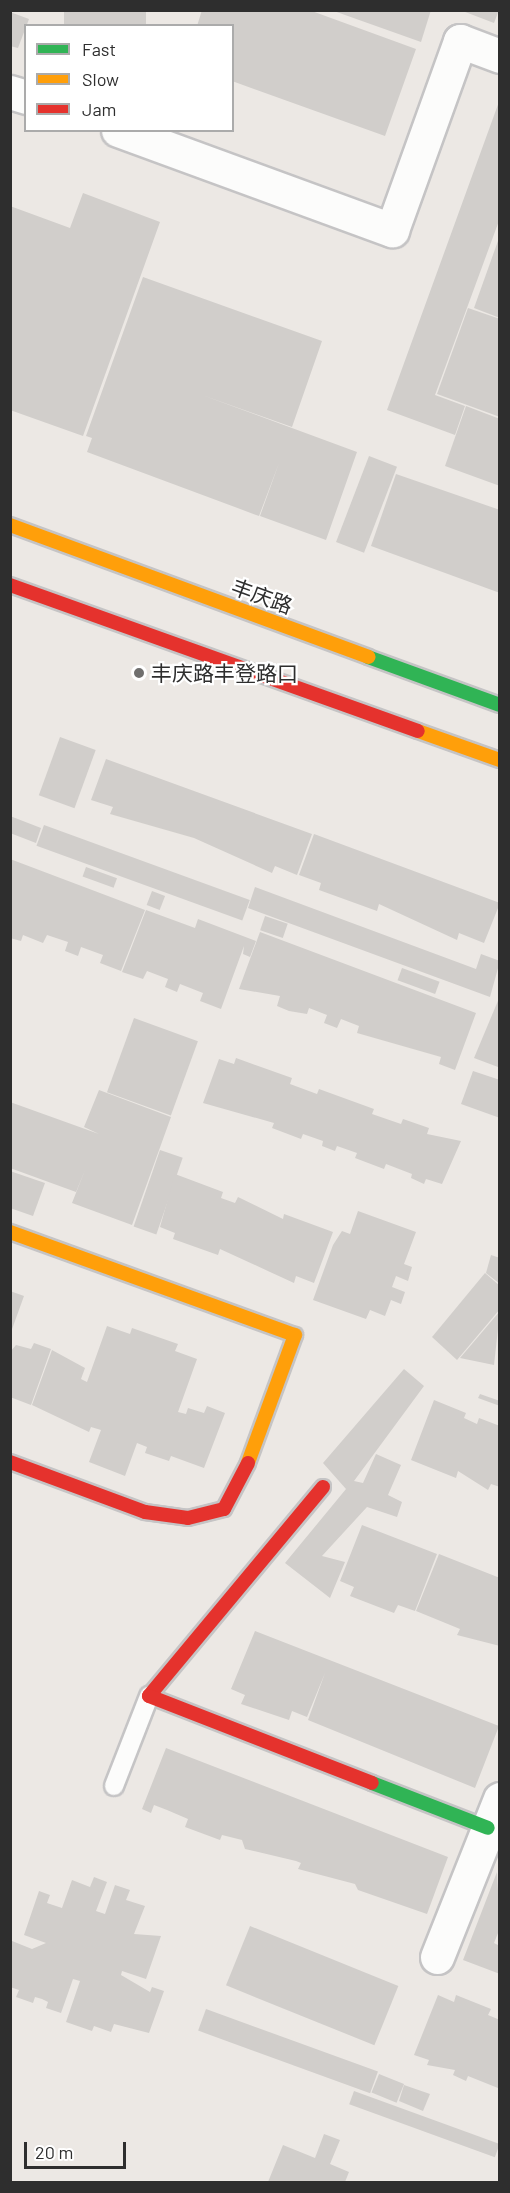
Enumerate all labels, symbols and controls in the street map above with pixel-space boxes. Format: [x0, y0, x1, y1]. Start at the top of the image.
legend [24, 24, 234, 132]
text: Fast [82, 38, 116, 60]
text: Slow [82, 68, 119, 90]
text: Jam [82, 98, 116, 120]
street label: 丰庆路 [228, 573, 296, 619]
place label: 丰庆路丰登路口 [151, 660, 298, 686]
marker: 丰庆路丰登路口 [132, 666, 146, 680]
scale bar [27, 2130, 129, 2168]
text: 20 m [35, 2141, 73, 2163]

